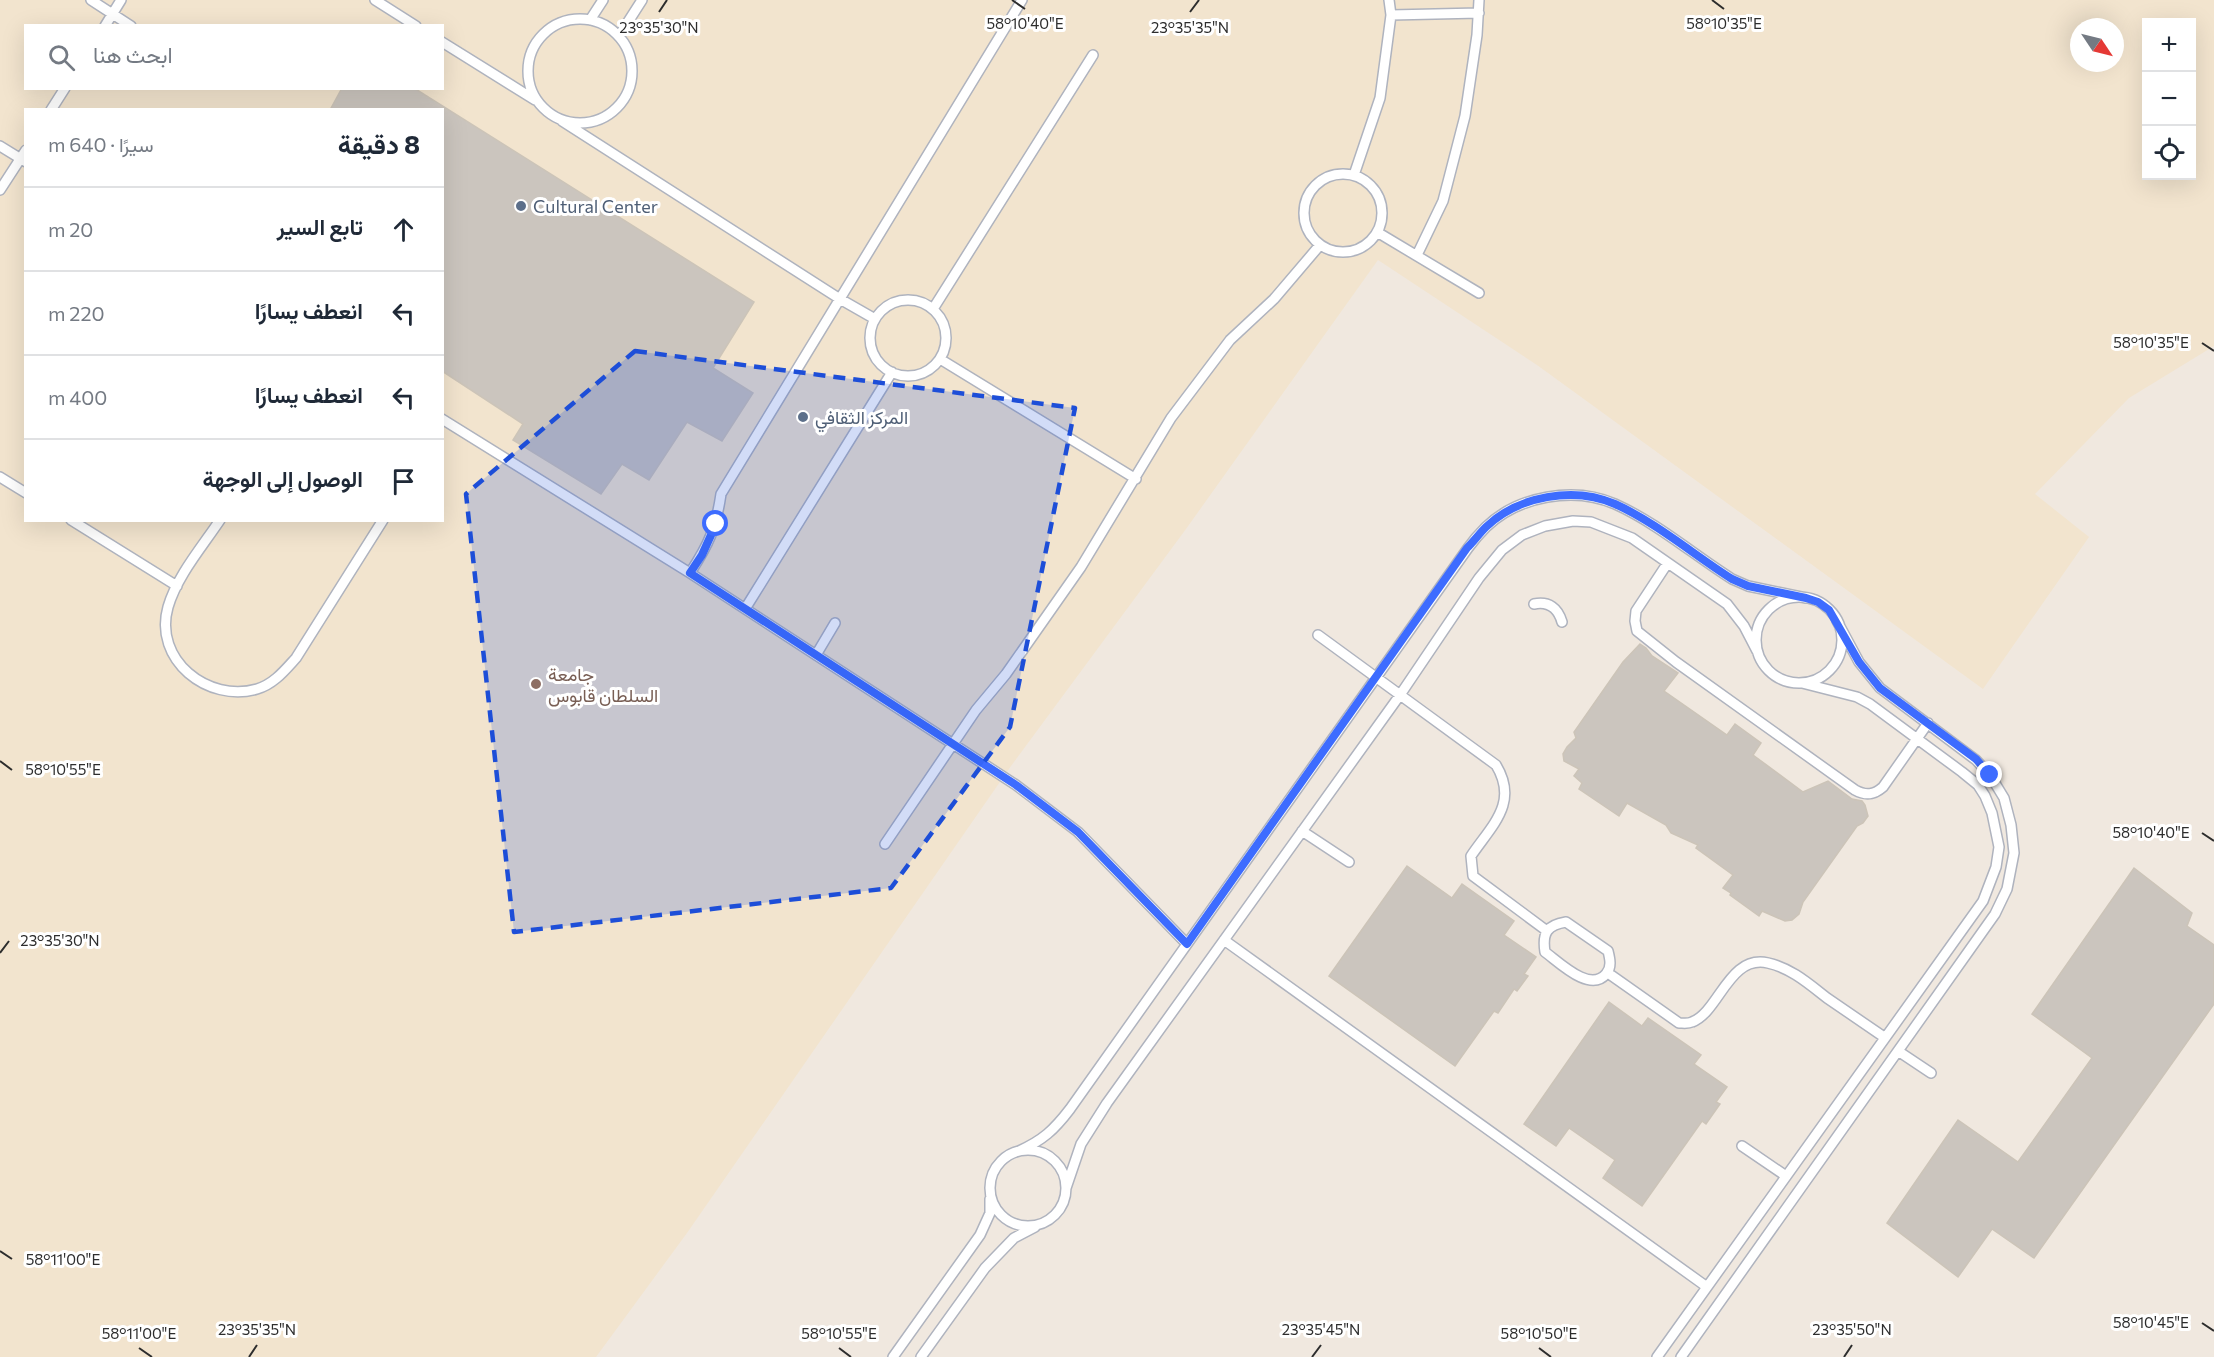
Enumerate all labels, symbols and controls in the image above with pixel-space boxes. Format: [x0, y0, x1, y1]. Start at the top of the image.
text: 58°10'40"E [986, 14, 1064, 32]
text: 58°10'35"E [1686, 14, 1762, 32]
text: 23°35'30"N [619, 18, 699, 36]
text: 23°35'35"N [1151, 18, 1229, 36]
north arrow [2070, 18, 2124, 72]
map controls [2142, 18, 2196, 180]
button: + [2142, 18, 2196, 72]
search box [24, 24, 444, 90]
icon: search [45, 41, 78, 74]
text: ابحث هنا [93, 41, 173, 68]
button: − [2142, 72, 2196, 126]
button: locate [2142, 126, 2196, 180]
text: 8 دقيقة [338, 128, 420, 159]
text: سيرًا · 640 m [48, 132, 154, 156]
place label: Cultural Center [533, 195, 658, 217]
marker: Cultural Center [514, 199, 528, 213]
text: تابع السير [277, 213, 363, 240]
icon: ahead [387, 213, 420, 246]
text: 20 m [48, 217, 93, 241]
text: انعطف يسارًا [255, 297, 363, 324]
icon: left [387, 297, 420, 330]
text: 220 m [48, 301, 104, 325]
text: 58°10'35"E [2113, 333, 2189, 351]
text: انعطف يسارًا [255, 381, 363, 408]
icon: left [387, 381, 420, 414]
text: 400 m [48, 385, 107, 409]
place label: المركز الثقافي [815, 406, 908, 433]
marker: المركز الثقافي [796, 410, 810, 424]
text: الوصول إلى الوجهة [203, 465, 363, 492]
icon: arrive [387, 465, 420, 498]
route start [702, 510, 728, 536]
place label: جامعة السلطان قابوس [548, 663, 658, 707]
marker: جامعة السلطان قابوس [529, 677, 543, 691]
text: 58°10'55"E [25, 760, 101, 778]
route end [1976, 761, 2002, 787]
text: 58°10'40"E [2112, 823, 2190, 841]
text: 23°35'30"N [20, 931, 100, 949]
text: 58°11'00"E [26, 1250, 100, 1268]
text: 58°10'45"E [2113, 1313, 2189, 1331]
text: 23°35'35"N [218, 1320, 296, 1338]
text: 23°35'45"N [1282, 1320, 1360, 1338]
text: 23°35'50"N [1812, 1320, 1892, 1338]
text: 58°11'00"E [102, 1324, 176, 1342]
text: 58°10'55"E [801, 1324, 877, 1342]
text: 58°10'50"E [1501, 1324, 1578, 1342]

